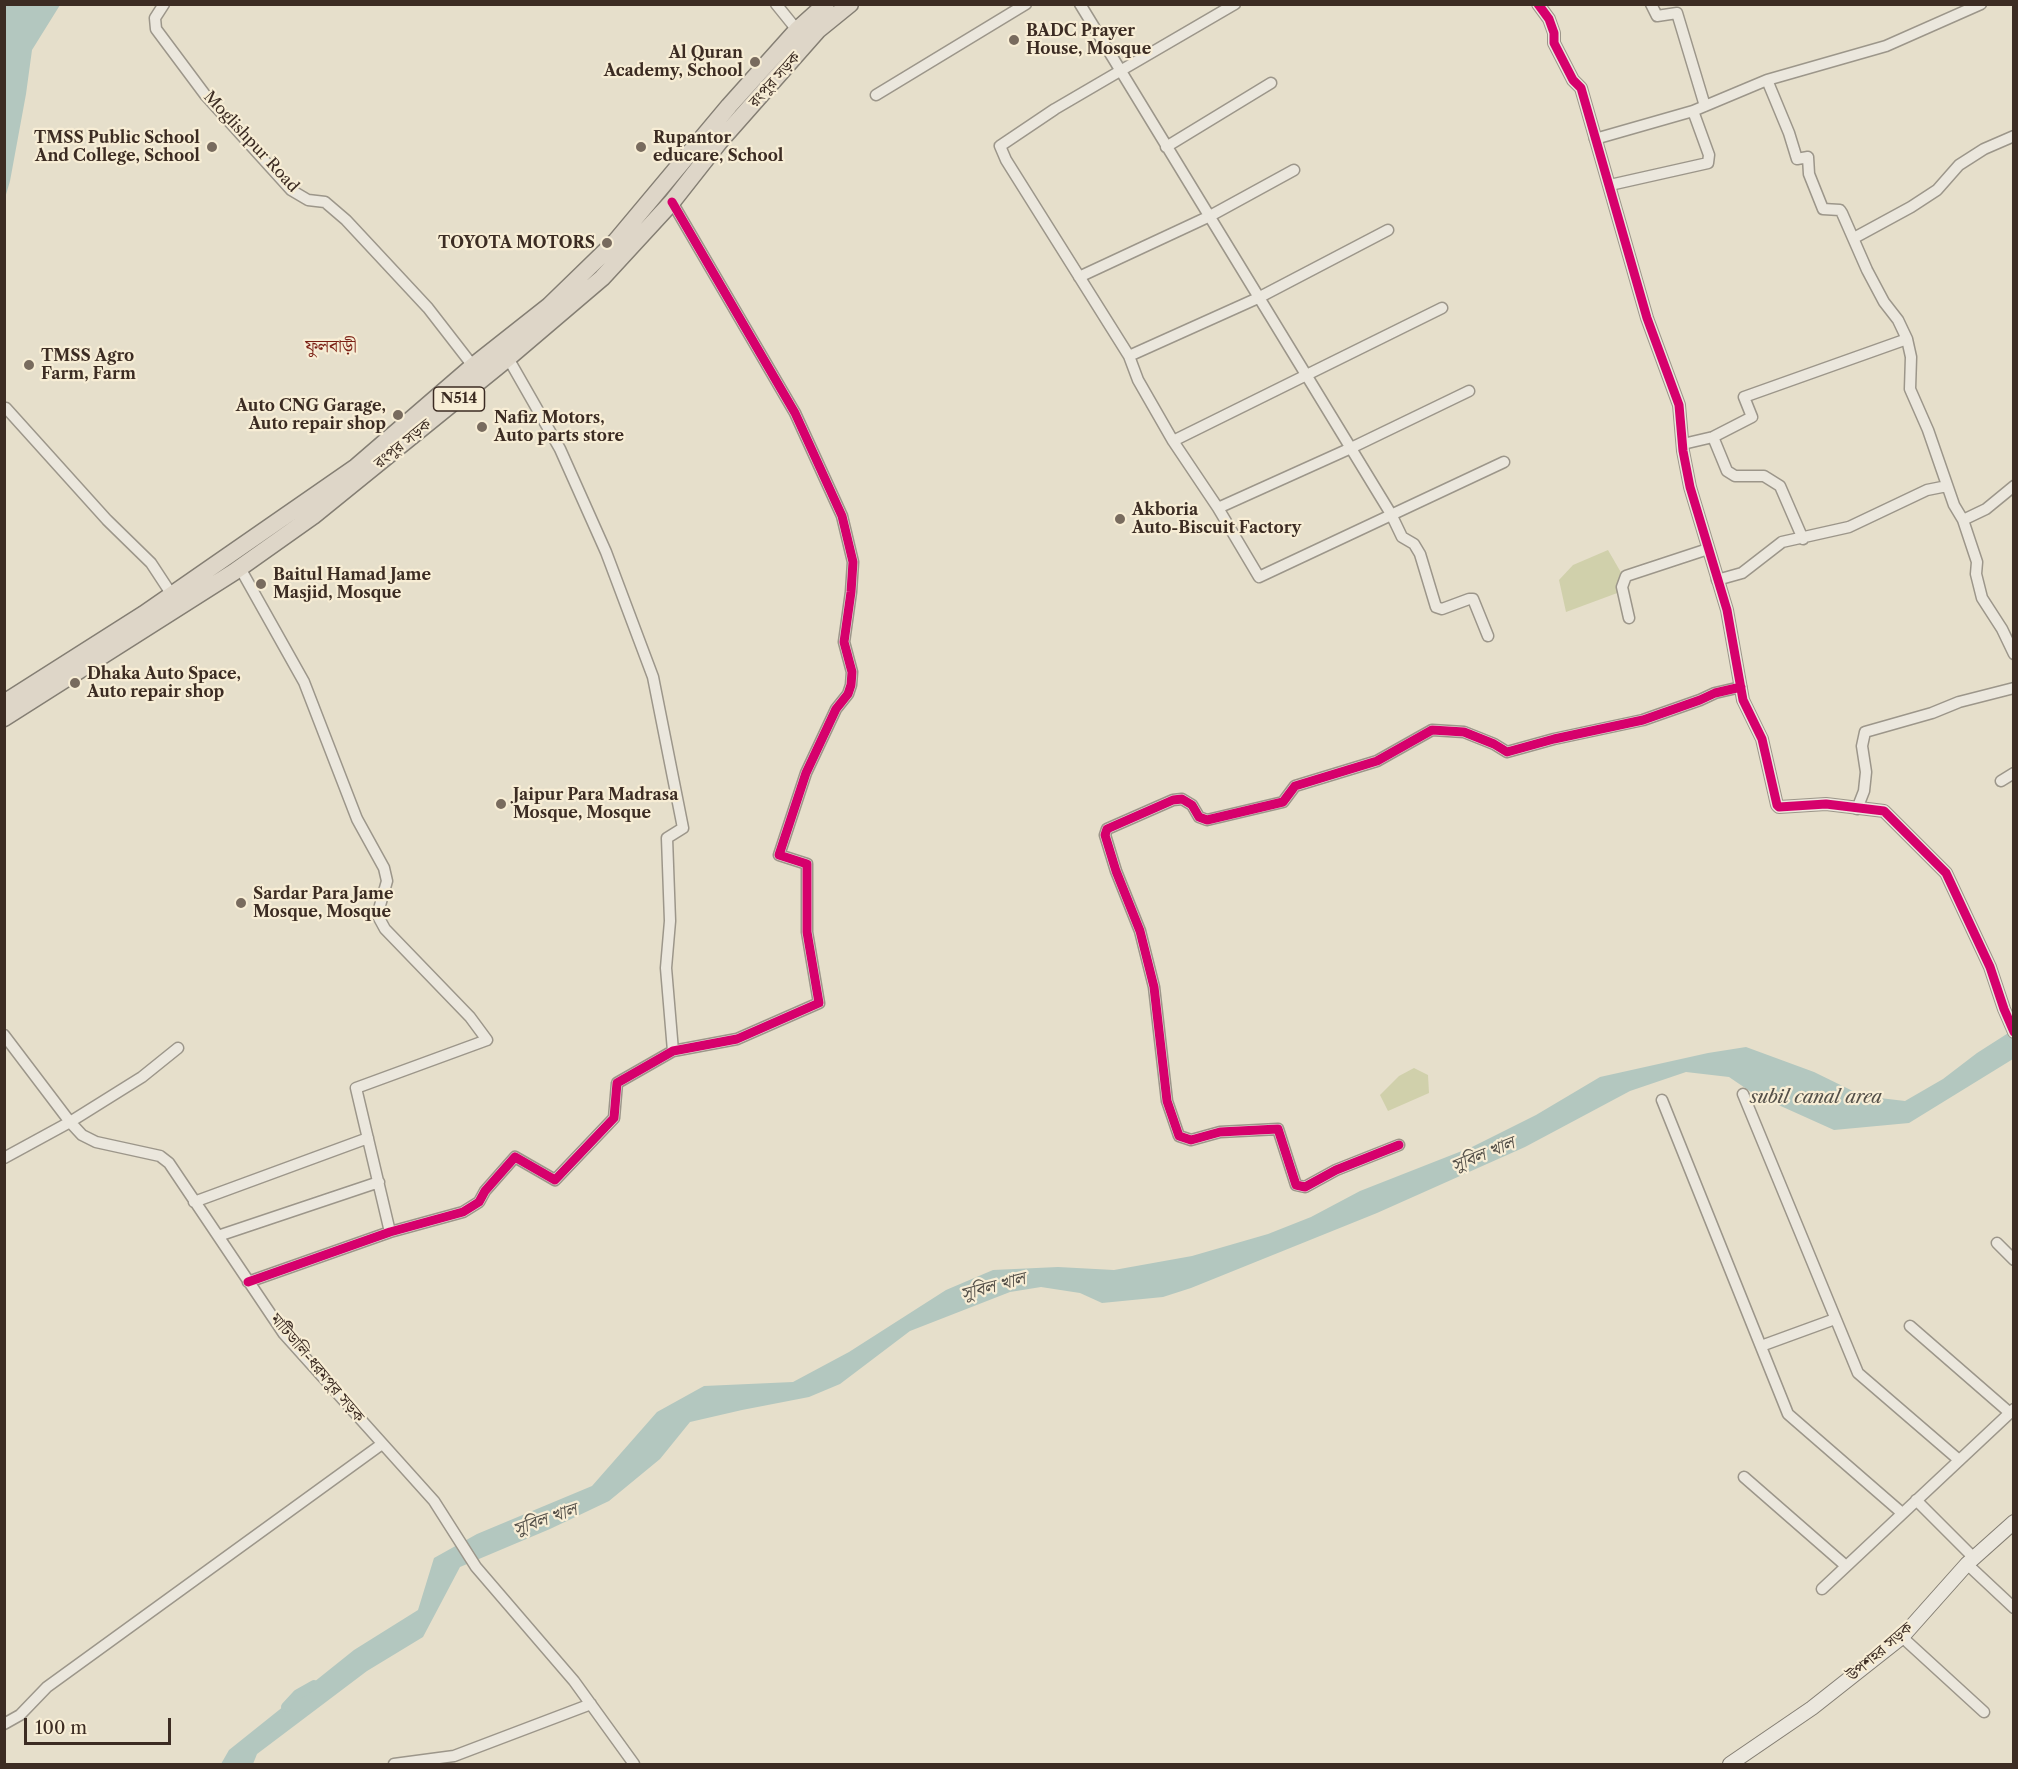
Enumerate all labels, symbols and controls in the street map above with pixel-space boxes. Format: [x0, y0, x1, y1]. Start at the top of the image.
place label: BADC Prayer House, Mosque [1026, 21, 1151, 59]
marker: BADC Prayer House, Mosque [1007, 33, 1021, 47]
place label: Al Quran Academy, School [604, 43, 743, 81]
street label: রংপুর সড়ক [745, 48, 805, 112]
marker: Al Quran Academy, School [748, 55, 762, 69]
street label: Moglishpur Road [199, 88, 303, 196]
place label: TMSS Public School And College, School [34, 128, 200, 166]
place label: Rupantor educare, School [653, 128, 784, 166]
marker: TMSS Public School And College, School [205, 140, 219, 154]
marker: Rupantor educare, School [634, 140, 648, 154]
place label: TOYOTA MOTORS [438, 233, 595, 253]
marker: TOYOTA MOTORS [600, 236, 614, 250]
district label: ফুলবাড়ী [305, 336, 357, 358]
place label: TMSS Agro Farm, Farm [41, 346, 136, 384]
marker: TMSS Agro Farm, Farm [22, 358, 36, 372]
road number: N514 [434, 387, 484, 411]
place label: Auto CNG Garage, Auto repair shop [236, 396, 386, 434]
marker: Auto CNG Garage, Auto repair shop [391, 408, 405, 422]
place label: Nafiz Motors, Auto parts store [494, 408, 624, 446]
street label: রংপুর সড়ক [371, 415, 435, 473]
marker: Nafiz Motors, Auto parts store [475, 420, 489, 434]
place label: Akboria Auto-Biscuit Factory [1132, 500, 1301, 538]
marker: Akboria Auto-Biscuit Factory [1113, 512, 1127, 526]
place label: Baitul Hamad Jame Masjid, Mosque [273, 565, 431, 603]
marker: Baitul Hamad Jame Masjid, Mosque [254, 577, 268, 591]
place label: Dhaka Auto Space, Auto repair shop [87, 664, 241, 702]
marker: Dhaka Auto Space, Auto repair shop [68, 676, 82, 690]
place label: Jaipur Para Madrasa Mosque, Mosque [513, 785, 678, 823]
marker: Jaipur Para Madrasa Mosque, Mosque [494, 797, 508, 811]
place label: Sardar Para Jame Mosque, Mosque [253, 884, 394, 922]
marker: Sardar Para Jame Mosque, Mosque [234, 896, 248, 910]
water label: subil canal area [1750, 1087, 1882, 1109]
water label: সুবিল খাল [1448, 1133, 1518, 1177]
water label: সুবিল খাল [958, 1268, 1028, 1306]
street label: মাটিডালি-ধরমপুর সড়ক [266, 1310, 368, 1426]
water label: সুবিল খাল [510, 1499, 580, 1541]
street label: উপশহর সড়ক [1843, 1618, 1917, 1686]
scale bar [27, 1706, 174, 1744]
text: 100 m [35, 1717, 87, 1739]

